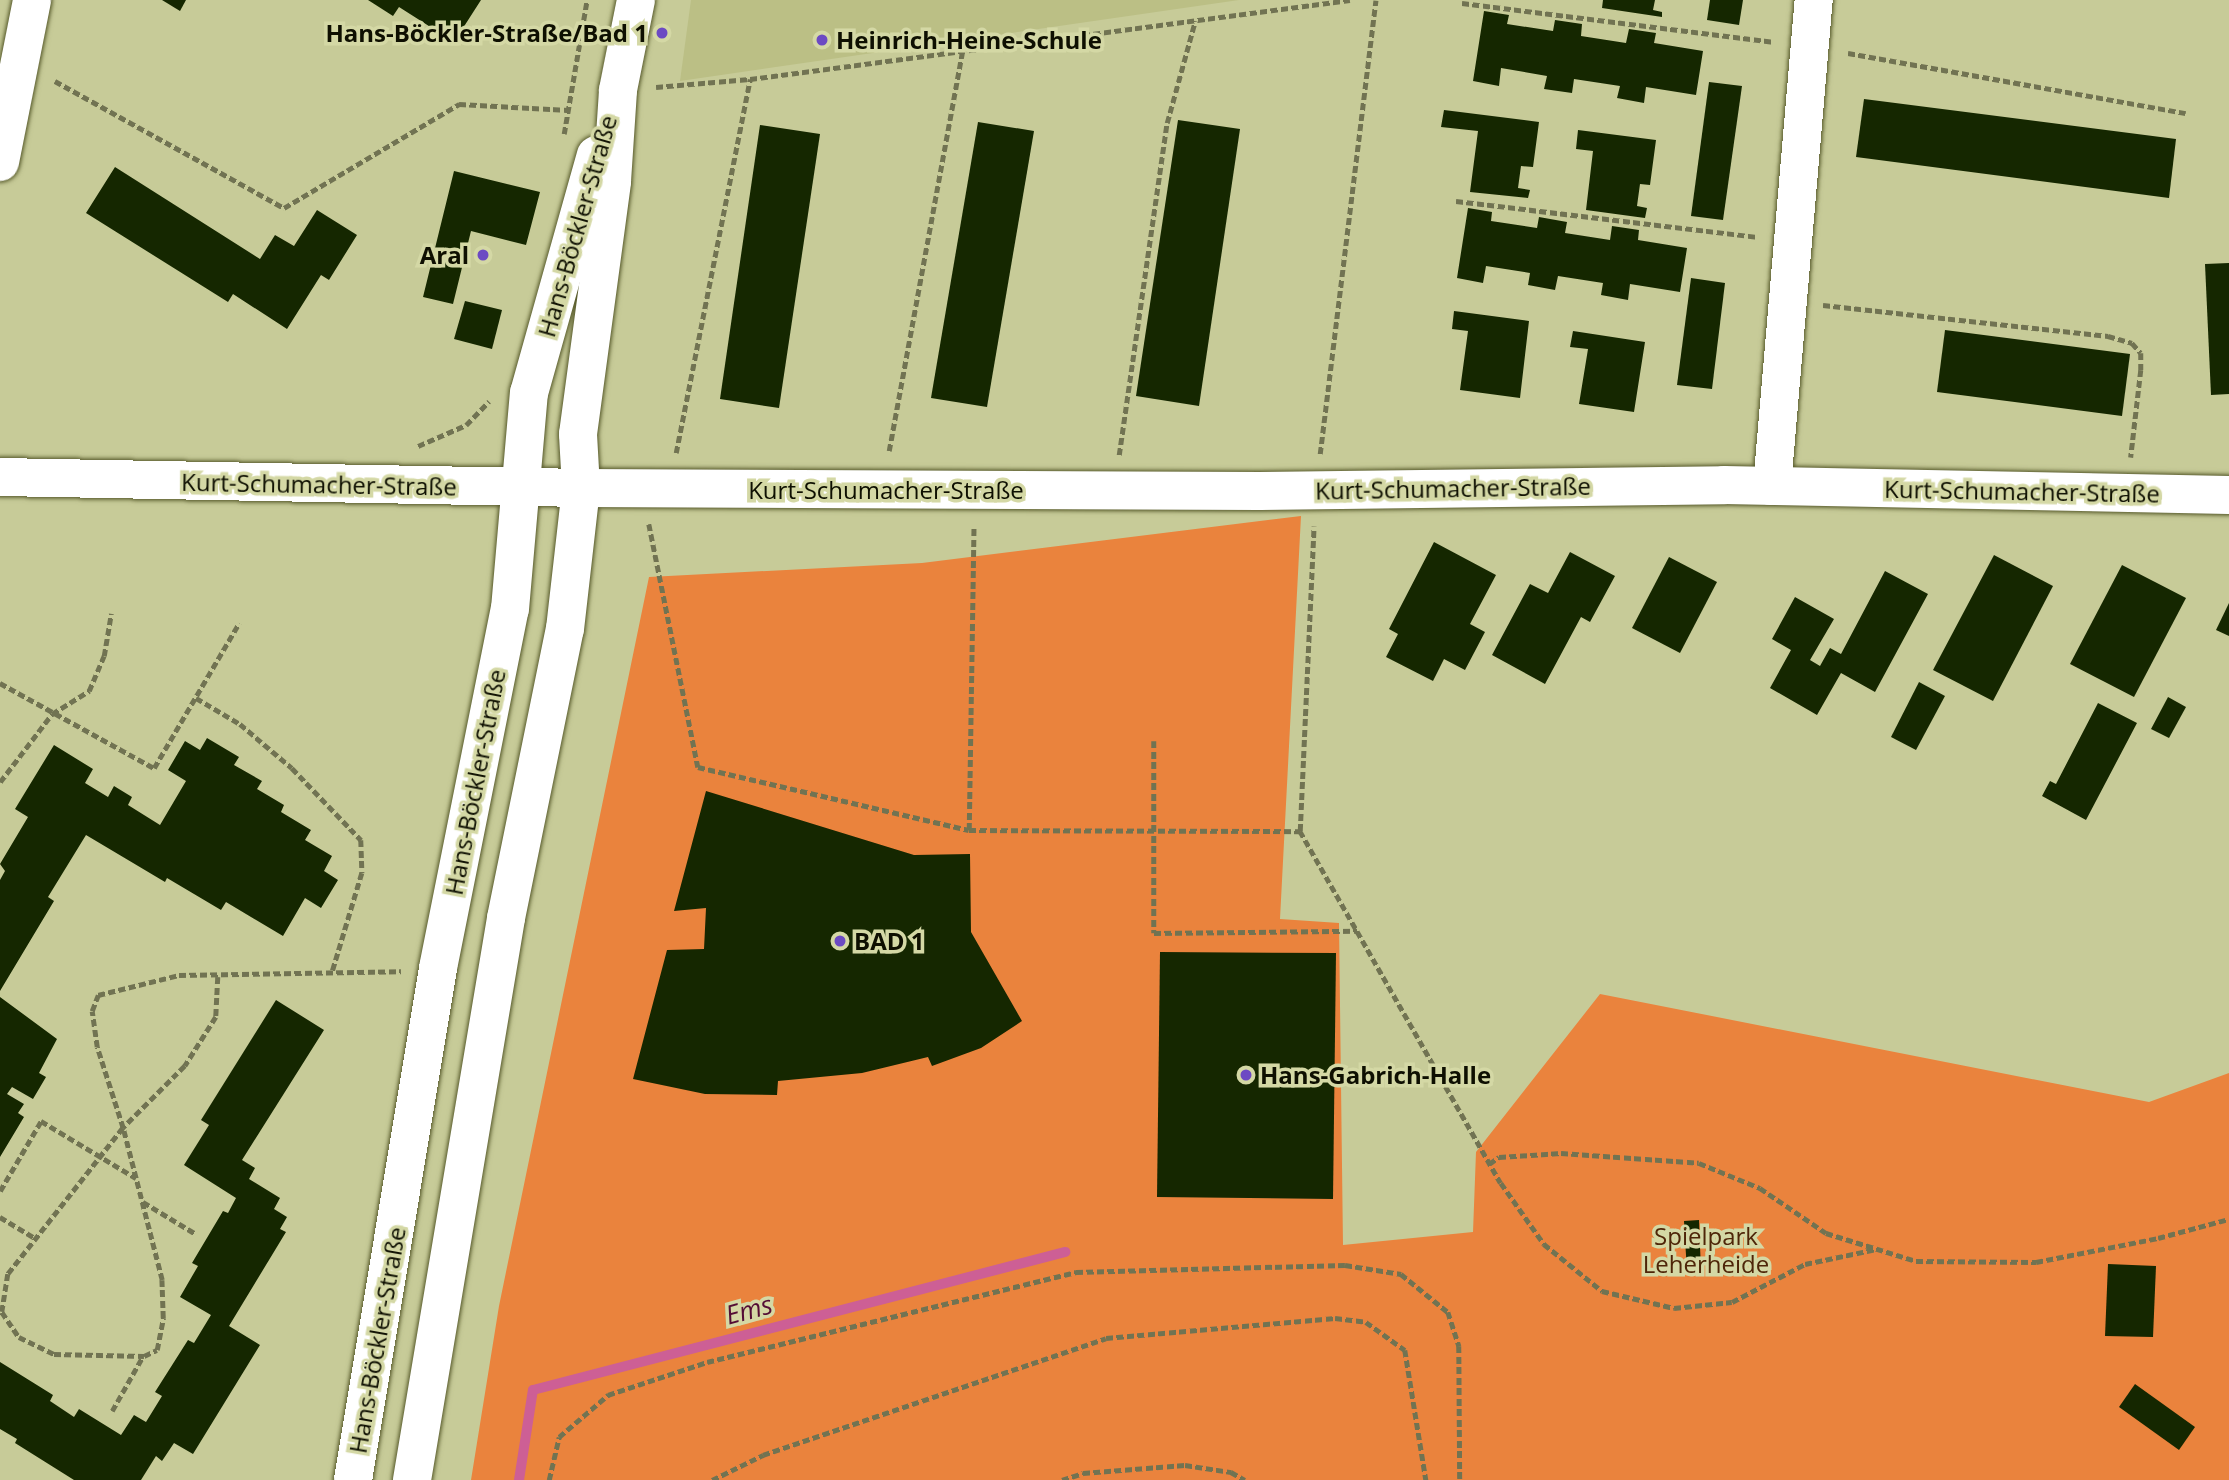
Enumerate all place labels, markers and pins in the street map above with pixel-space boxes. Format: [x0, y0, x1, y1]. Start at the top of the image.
place label: Hans-Böckler-Straße/Bad 1 [325, 19, 648, 47]
marker: Hans-Böckler-Straße/Bad 1 [654, 25, 670, 41]
place label: Heinrich-Heine-Schule [836, 26, 1102, 54]
marker: Heinrich-Heine-Schule [814, 32, 830, 48]
place label: Aral [420, 241, 469, 269]
marker: Aral [475, 247, 491, 263]
place label: BAD 1 [854, 927, 924, 955]
marker: BAD 1 [832, 933, 848, 949]
place label: Hans-Gabrich-Halle [1260, 1061, 1491, 1089]
marker: Hans-Gabrich-Halle [1238, 1067, 1254, 1083]

